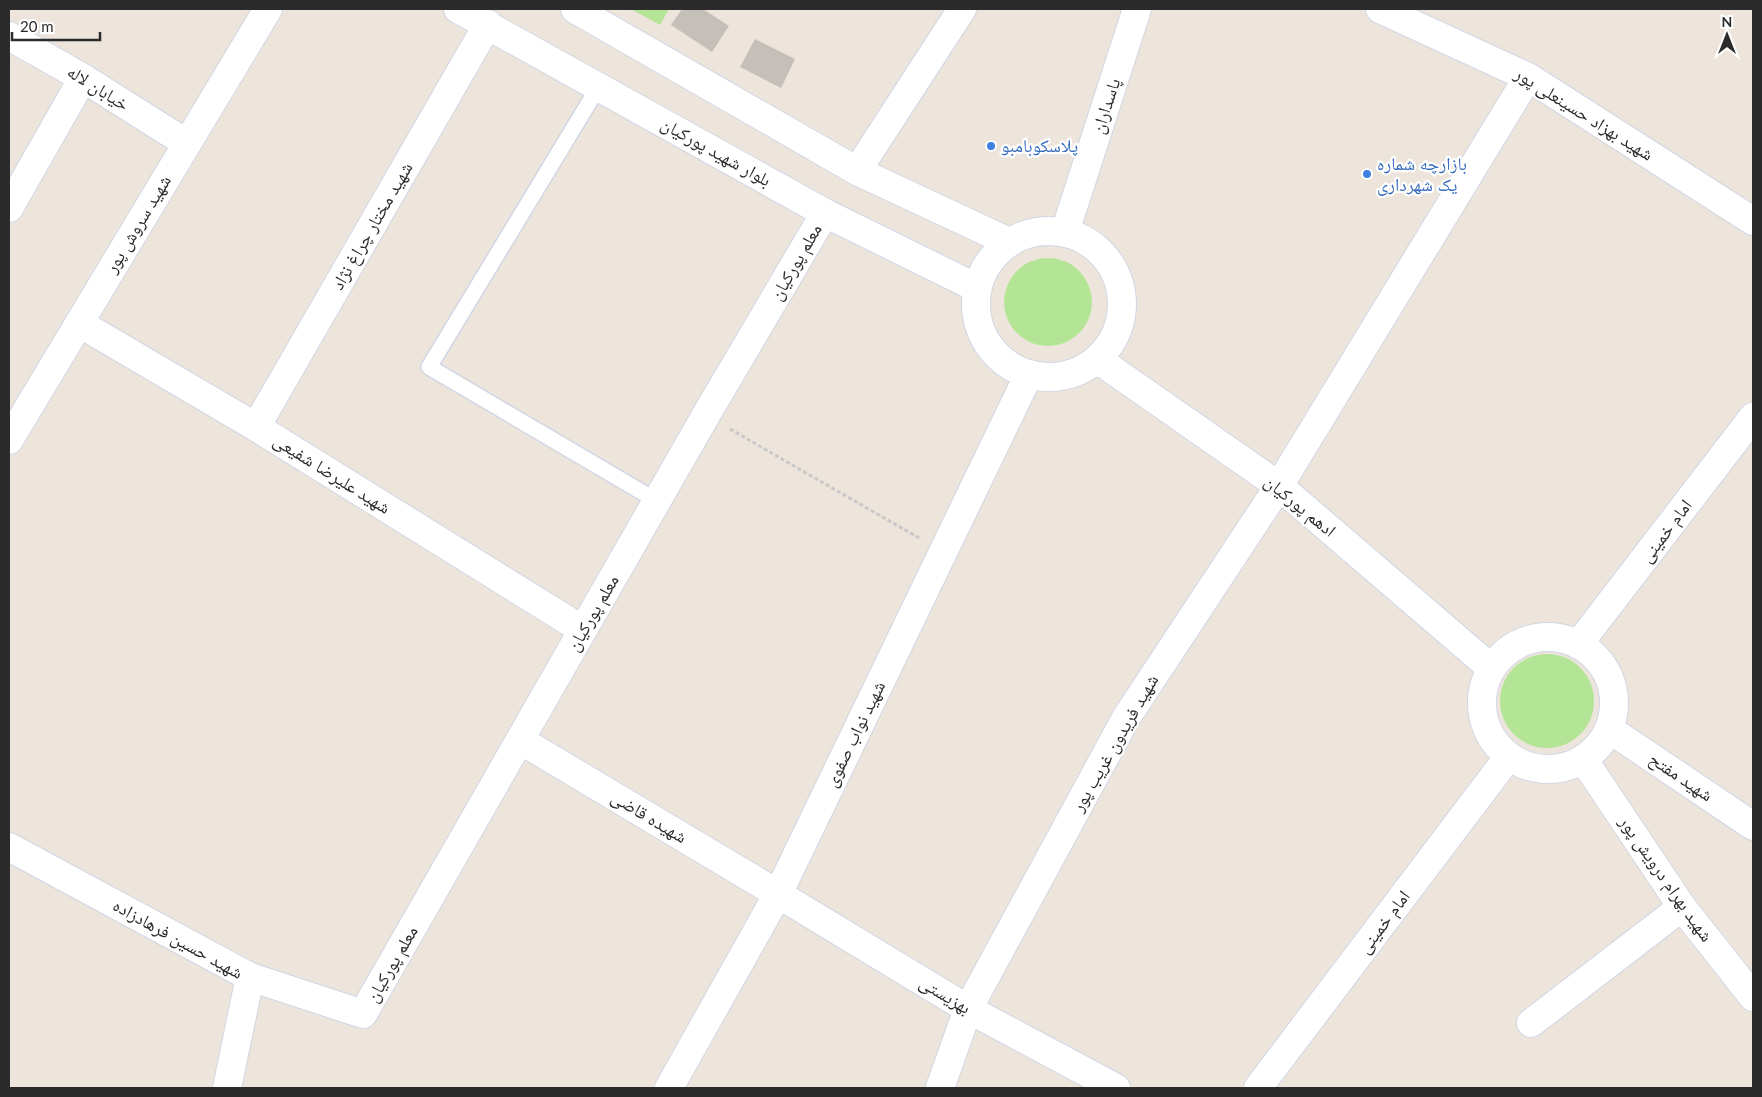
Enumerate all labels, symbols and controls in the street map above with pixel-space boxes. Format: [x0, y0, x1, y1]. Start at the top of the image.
scale bar [12, 10, 100, 42]
north arrow [1702, 10, 1752, 60]
text: N [1722, 13, 1732, 30]
text: 20 m [20, 17, 54, 35]
street label: خیابان لاله [63, 60, 133, 115]
street label: شهید بهزاد حسینعلی پور [1510, 61, 1658, 166]
street label: پاسداران [1086, 75, 1125, 137]
street label: بلوار شهید پورکیان [657, 112, 775, 191]
place label: پلاسکوبامبو [1001, 134, 1078, 157]
marker: پلاسکوبامبو [985, 140, 997, 152]
place label: بازارچه شماره یک شهرداری [1377, 152, 1467, 196]
street label: شهید مختار چراغ نژاد [326, 158, 417, 294]
marker: بازارچه شماره یک شهرداری [1361, 168, 1373, 180]
street label: شهید سروش پور [99, 171, 176, 278]
street label: معلم پورکیان [764, 219, 828, 305]
street label: شهید علیرضا شفیعی [269, 428, 395, 519]
street label: ادهم پورکیان [1259, 470, 1341, 542]
street label: امام خمینی [1634, 494, 1698, 568]
street label: معلم پورکیان [561, 570, 625, 656]
street label: شهید فریدون غریب پور [1065, 670, 1163, 816]
street label: شهید نواب صفوی [819, 677, 890, 791]
street label: شهید مفتح [1644, 747, 1718, 807]
street label: شهیده قاضی [607, 785, 691, 848]
street label: شهید بهرام درویش پور [1613, 810, 1718, 947]
street label: امام خمینی [1352, 885, 1416, 959]
street label: شهید حسین فرهادزاده [109, 893, 247, 984]
street label: معلم پورکیان [360, 921, 424, 1007]
street label: بهزیستی [915, 970, 975, 1019]

